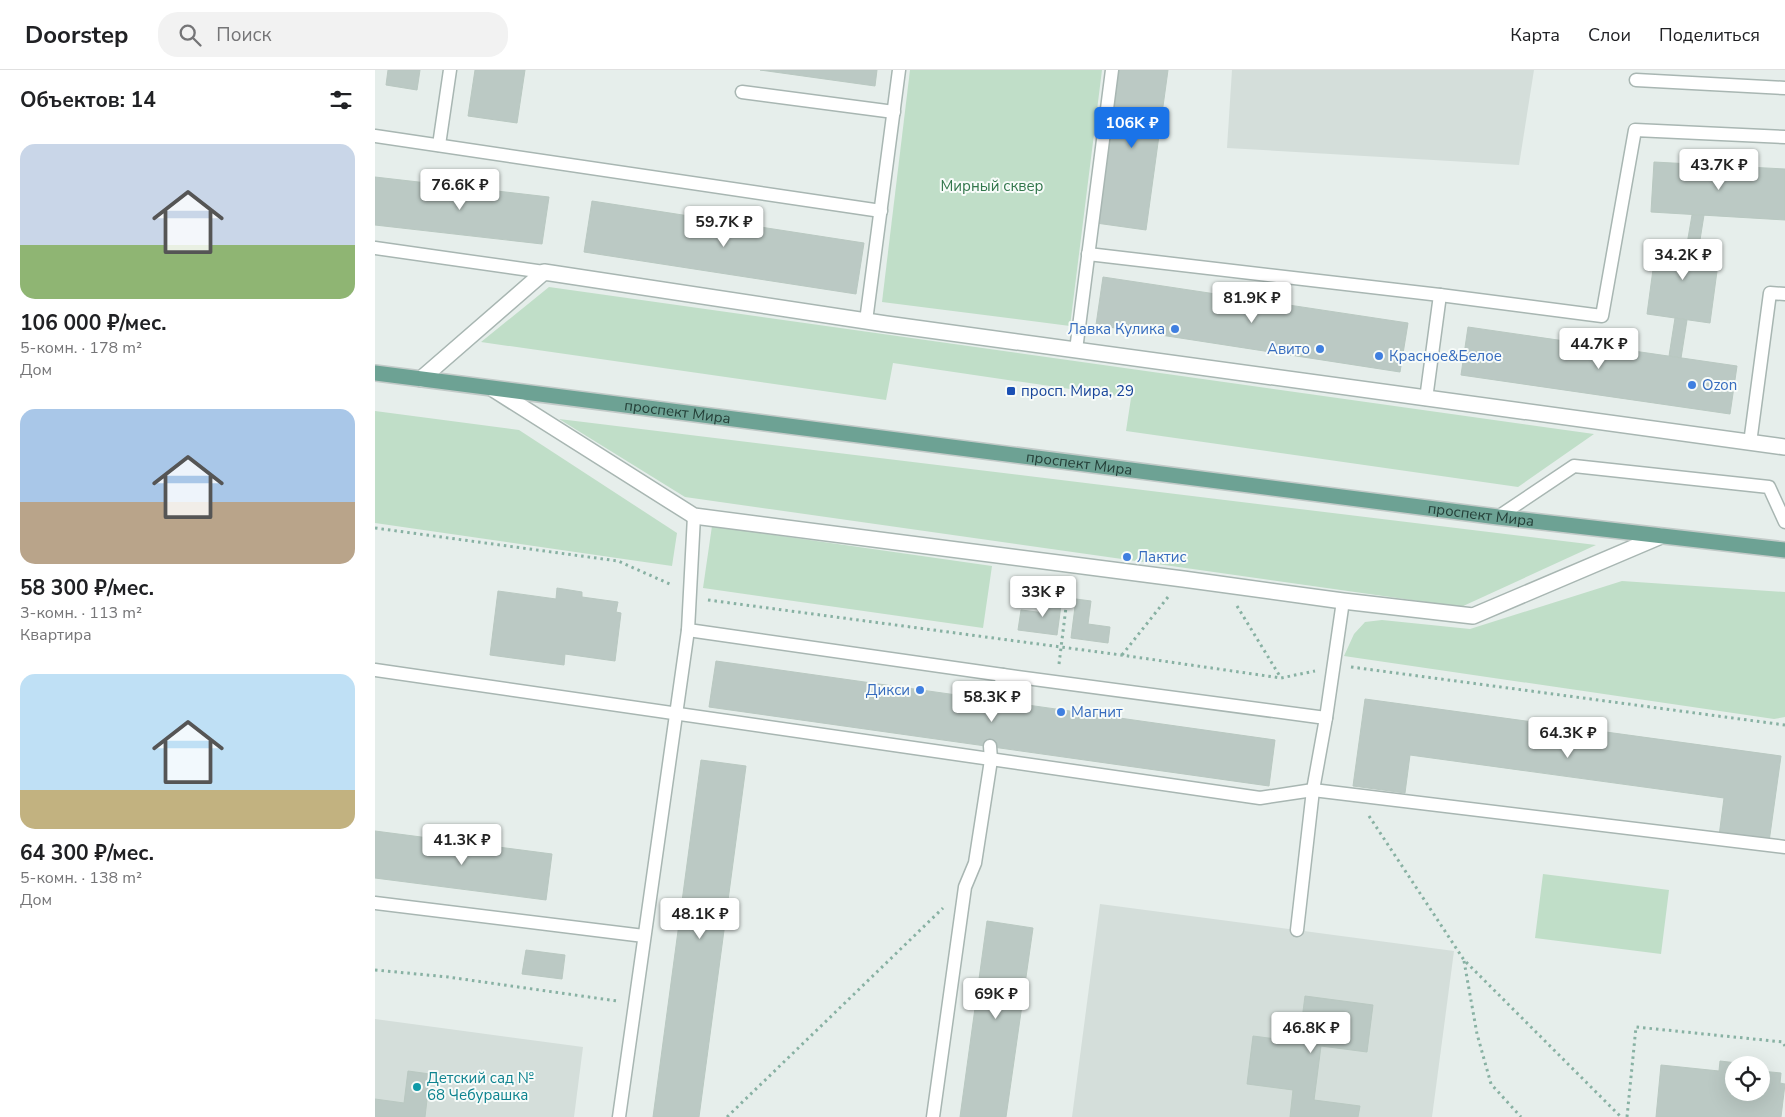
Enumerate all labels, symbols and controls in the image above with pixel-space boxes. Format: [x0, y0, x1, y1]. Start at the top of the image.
search box [158, 12, 508, 57]
text: Doorstep [25, 19, 128, 51]
icon: search [176, 21, 204, 49]
text: Поиск [216, 22, 272, 48]
text: Карта [1510, 23, 1560, 47]
text: Слои [1588, 23, 1631, 47]
text: Поделиться [1659, 23, 1760, 47]
text: Объектов: 14 [20, 86, 156, 114]
icon: filters [327, 86, 355, 114]
pin: 106K ₽ [1091, 106, 1173, 149]
text: 106K ₽ [1105, 112, 1159, 134]
pin: 43.7K ₽ [1673, 148, 1765, 191]
text: 43.7K ₽ [1690, 154, 1748, 176]
pin: 76.6K ₽ [414, 168, 506, 211]
text: 76.6K ₽ [431, 174, 489, 196]
park label: Мирный сквер [940, 176, 1044, 196]
icon: home [143, 177, 233, 267]
pin: 59.7K ₽ [678, 206, 770, 248]
text: 59.7K ₽ [695, 211, 753, 233]
pin: 34.2K ₽ [1637, 238, 1729, 281]
text: 34.2K ₽ [1654, 244, 1712, 266]
pin: 81.9K ₽ [1206, 282, 1298, 324]
text: 81.9K ₽ [1223, 287, 1281, 309]
text: 106 000 ₽/мес. [20, 309, 167, 337]
place label: Лавка Кулика [1068, 319, 1165, 339]
marker: Лавка Кулика [1169, 323, 1181, 335]
pin: 44.7K ₽ [1553, 328, 1645, 370]
text: 44.7K ₽ [1570, 333, 1628, 355]
text: 5-комн. · 178 m² [20, 337, 142, 359]
place label: Авито [1267, 339, 1310, 359]
marker: Авито [1314, 343, 1326, 355]
place label: Красное&Белое [1389, 346, 1502, 366]
marker: Красное&Белое [1373, 350, 1385, 362]
text: Дом [20, 359, 52, 381]
place label: Ozon [1702, 375, 1737, 395]
marker: Ozon [1686, 379, 1698, 391]
place label: просп. Мира, 29 [1021, 381, 1134, 401]
marker: просп. Мира, 29 [1005, 385, 1017, 397]
street label: проспект Мира [623, 395, 732, 429]
icon: home [143, 442, 233, 532]
street label: проспект Мира [1025, 447, 1134, 480]
street label: проспект Мира [1427, 498, 1535, 531]
place label: Лактис [1137, 547, 1187, 567]
marker: Лактис [1121, 551, 1133, 563]
text: 58 300 ₽/мес. [20, 574, 154, 602]
pin: 33K ₽ [1008, 576, 1078, 618]
text: 33K ₽ [1021, 581, 1065, 603]
text: 3-комн. · 113 m² [20, 602, 142, 624]
text: Квартира [20, 624, 92, 646]
place label: Дикси [866, 680, 910, 700]
pin: 58.3K ₽ [946, 680, 1038, 723]
marker: Дикси [914, 684, 926, 696]
text: 58.3K ₽ [963, 686, 1021, 708]
place label: Магнит [1071, 702, 1123, 722]
marker: Магнит [1055, 706, 1067, 718]
icon: home [143, 707, 233, 797]
pin: 64.3K ₽ [1522, 716, 1614, 759]
text: 64.3K ₽ [1539, 722, 1597, 744]
pin: 41.3K ₽ [416, 824, 508, 866]
text: 41.3K ₽ [433, 829, 491, 851]
text: 64 300 ₽/мес. [20, 839, 154, 867]
text: 5-комн. · 138 m² [20, 867, 142, 889]
text: Дом [20, 889, 52, 911]
pin: 48.1K ₽ [654, 898, 746, 940]
text: 48.1K ₽ [671, 903, 729, 925]
pin: 69K ₽ [961, 978, 1031, 1020]
text: 69K ₽ [974, 983, 1018, 1005]
pin: 46.8K ₽ [1265, 1012, 1357, 1054]
text: 46.8K ₽ [1282, 1017, 1340, 1039]
map controls [1725, 1056, 1770, 1101]
button: locate [1725, 1056, 1770, 1101]
place label: Детский сад № 68 Чебурашка [427, 1068, 534, 1105]
marker: Детский сад № 68 Чебурашка [411, 1081, 423, 1093]

